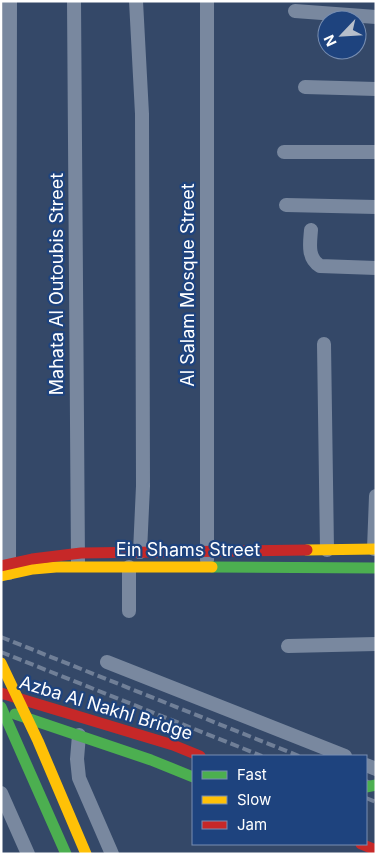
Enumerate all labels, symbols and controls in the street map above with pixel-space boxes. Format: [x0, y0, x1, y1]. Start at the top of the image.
north arrow [317, 10, 367, 60]
text: N [320, 32, 340, 49]
street label: Mahata Al Outoubis Street [46, 173, 67, 395]
street label: Al Salam Mosque Street [177, 183, 198, 387]
street label: Ein Shams Street [116, 539, 260, 560]
street label: Azba Al Nakhl Bridge [17, 671, 195, 744]
legend [192, 755, 367, 845]
text: Fast [237, 765, 267, 784]
text: Slow [237, 790, 271, 809]
text: Jam [237, 815, 267, 834]

